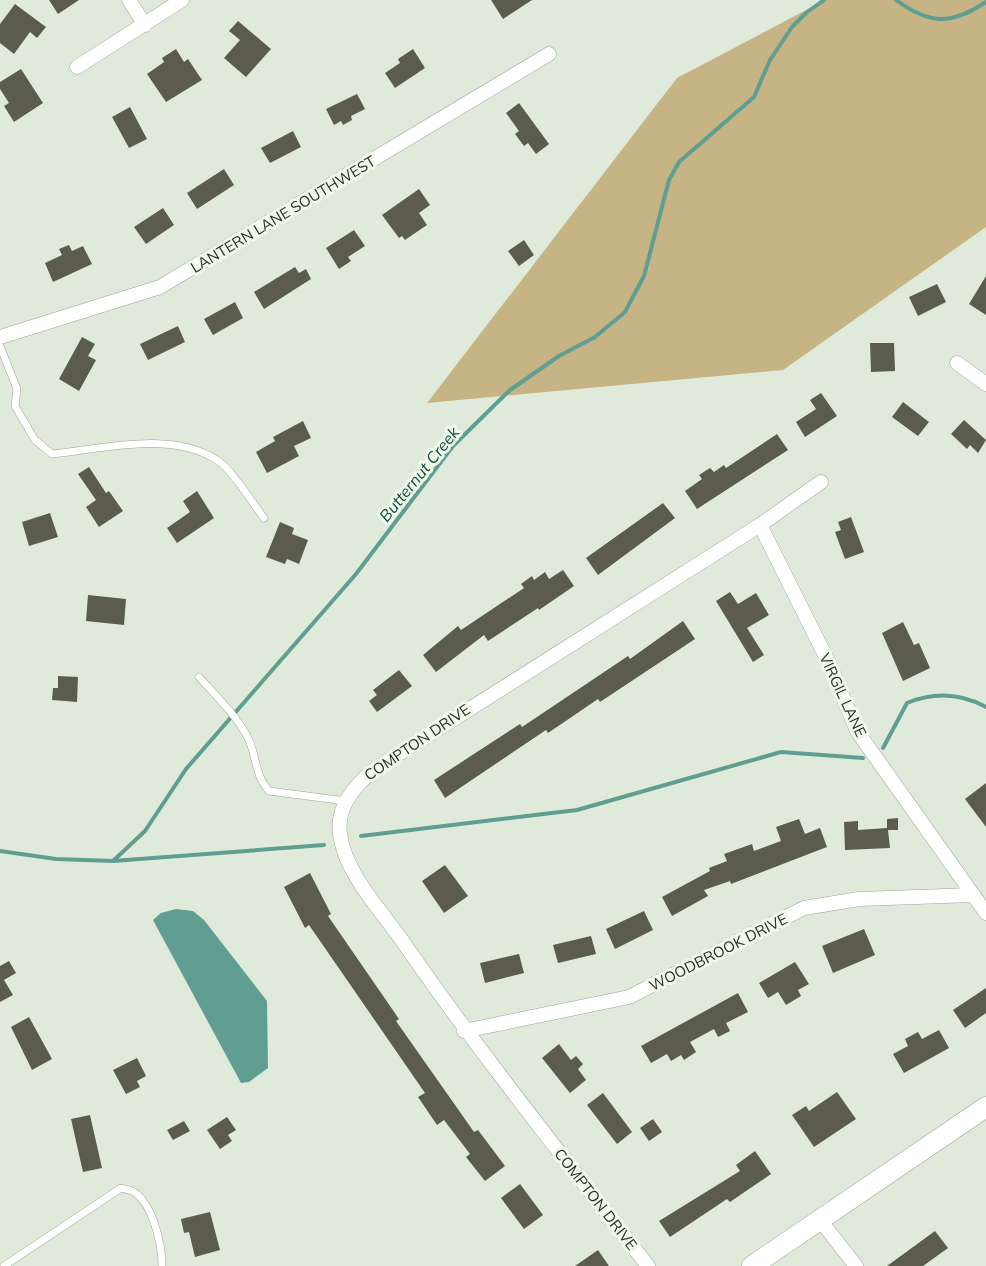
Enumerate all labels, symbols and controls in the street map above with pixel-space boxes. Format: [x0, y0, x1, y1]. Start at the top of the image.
street label: LANTERN LANE SOUTHWEST [187, 151, 379, 277]
water label: Butternut Creek [375, 422, 464, 525]
street label: VIRGIL LANE [815, 650, 871, 740]
street label: COMPTON DRIVE [360, 699, 474, 784]
street label: WOODBROOK DRIVE [646, 909, 790, 995]
street label: COMPTON DRIVE [550, 1144, 642, 1254]

